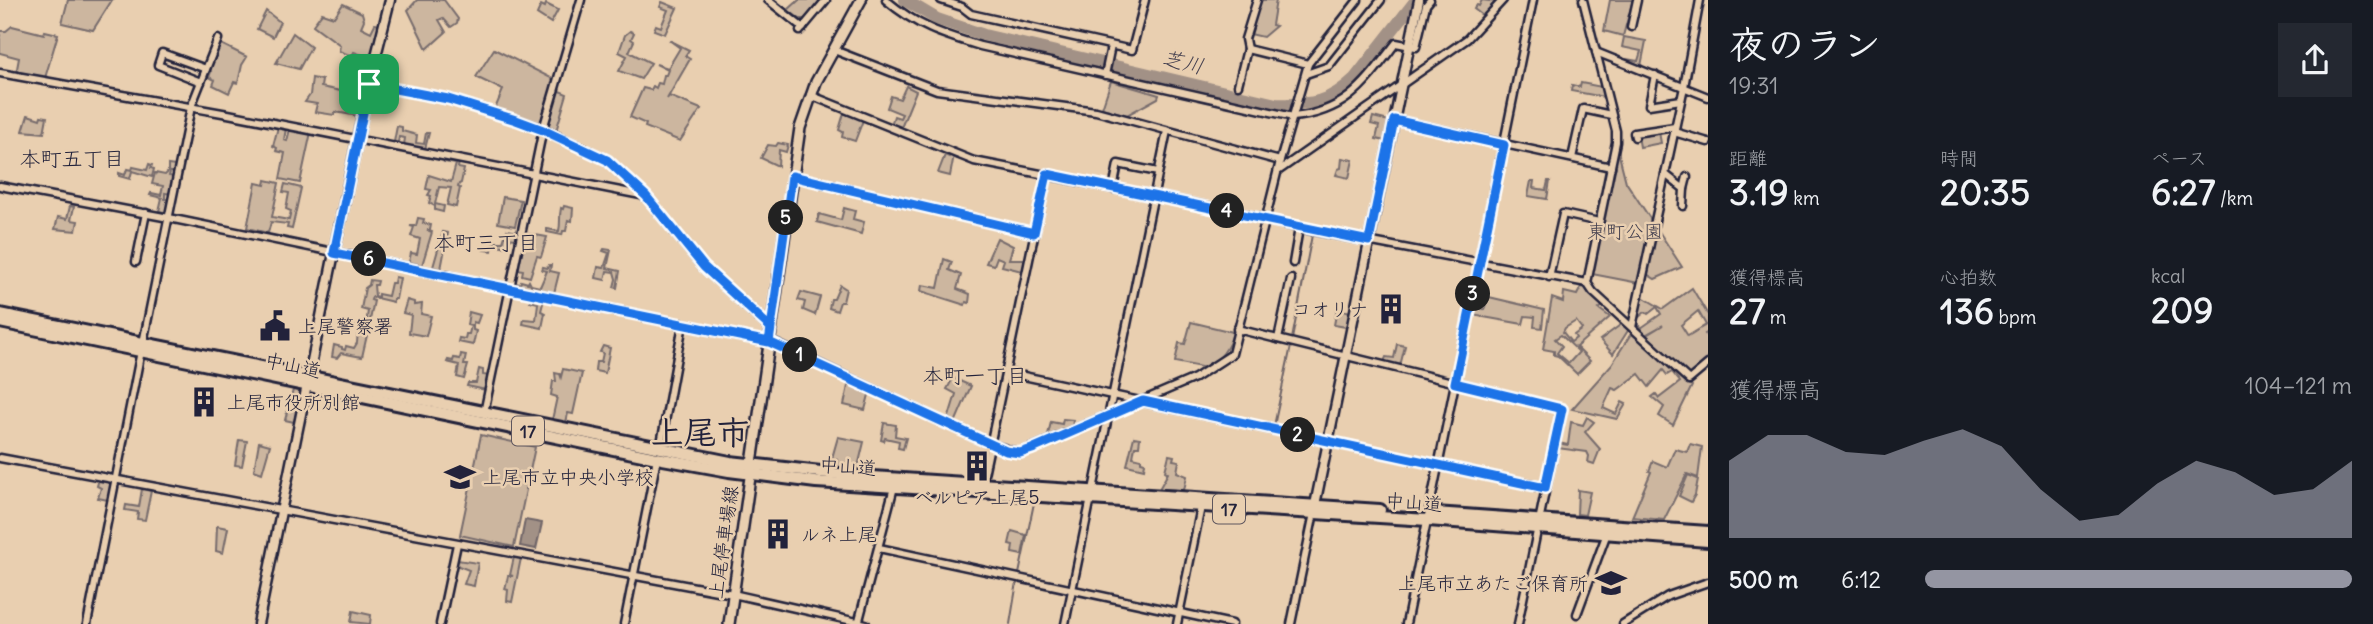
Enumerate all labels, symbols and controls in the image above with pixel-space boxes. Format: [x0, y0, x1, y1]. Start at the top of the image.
text: 夜のラン [1729, 21, 1881, 68]
button: share [2278, 23, 2352, 97]
water label: 芝川 [1160, 44, 1206, 80]
pin [339, 54, 399, 114]
icon: arrive [350, 65, 388, 103]
text: 19:31 [1729, 71, 1779, 100]
district label: 本町五丁目 [20, 145, 125, 172]
text: 距離 [1729, 146, 1767, 170]
text: 時間 [1940, 146, 1978, 170]
text: ペース [2151, 146, 2207, 170]
text: 3.19 [1729, 170, 1789, 214]
text: 20:35 [1940, 170, 2030, 214]
text: 6:27 [2151, 170, 2215, 214]
text: km [1789, 186, 1820, 210]
text: /km [2215, 186, 2253, 210]
pin: 4 [1210, 194, 1244, 228]
text: 4 [1221, 198, 1232, 222]
pin: 5 [768, 200, 804, 235]
text: 5 [780, 205, 791, 229]
park label: 東町公園 [1587, 219, 1663, 243]
district label: 本町三丁目 [434, 229, 539, 256]
pin: 6 [352, 242, 386, 276]
text: 6 [363, 246, 374, 270]
text: kcal [2151, 264, 2185, 288]
text: 獲得標高 [1729, 265, 1805, 289]
text: 心拍数 [1940, 265, 1997, 289]
pin: 3 [1456, 276, 1490, 312]
text: 3 [1467, 281, 1478, 305]
text: 209 [2151, 288, 2213, 332]
text: 27 [1729, 289, 1765, 333]
text: 136 [1940, 289, 1994, 333]
building icon: コオリナ [1374, 292, 1408, 326]
place label: コオリナ [1292, 297, 1368, 321]
text: m [1765, 305, 1787, 329]
text: bpm [1994, 305, 2037, 329]
public building icon: 上尾警察署 [258, 309, 292, 343]
place label: 上尾警察署 [298, 314, 393, 338]
pin: 1 [782, 338, 818, 372]
text: 1 [796, 342, 803, 366]
street label: 中山道 [263, 347, 323, 383]
district label: 本町一丁目 [923, 362, 1028, 389]
text: 104–121 m [2245, 371, 2352, 400]
text: 獲得標高 [1729, 375, 1821, 404]
building icon: 上尾市役所別館 [187, 385, 221, 419]
place label: 上尾市役所別館 [227, 390, 360, 414]
district label: 上尾市 [651, 411, 750, 453]
road number: 17 [512, 416, 544, 446]
pin: 2 [1280, 418, 1316, 452]
text: 2 [1292, 422, 1303, 446]
building icon: ベルピア上尾5 [960, 449, 994, 483]
street label: 中山道 [819, 452, 877, 480]
school or university icon: 上尾市立中央小学校 [443, 460, 477, 494]
place label: 上尾市立中央小学校 [483, 465, 654, 489]
street label: 上尾停車場線 [703, 484, 743, 600]
place label: ベルピア上尾5 [915, 485, 1039, 509]
street label: 中山道 [1385, 488, 1443, 516]
road number: 17 [1213, 494, 1245, 524]
building icon: ルネ上尾 [761, 517, 795, 551]
place label: ルネ上尾 [801, 522, 877, 546]
text: 500 m [1729, 565, 1798, 594]
text: 6:12 [1841, 565, 1881, 594]
school or university icon: 上尾市立あたご保育所 [1594, 566, 1628, 600]
place label: 上尾市立あたご保育所 [1398, 571, 1588, 595]

